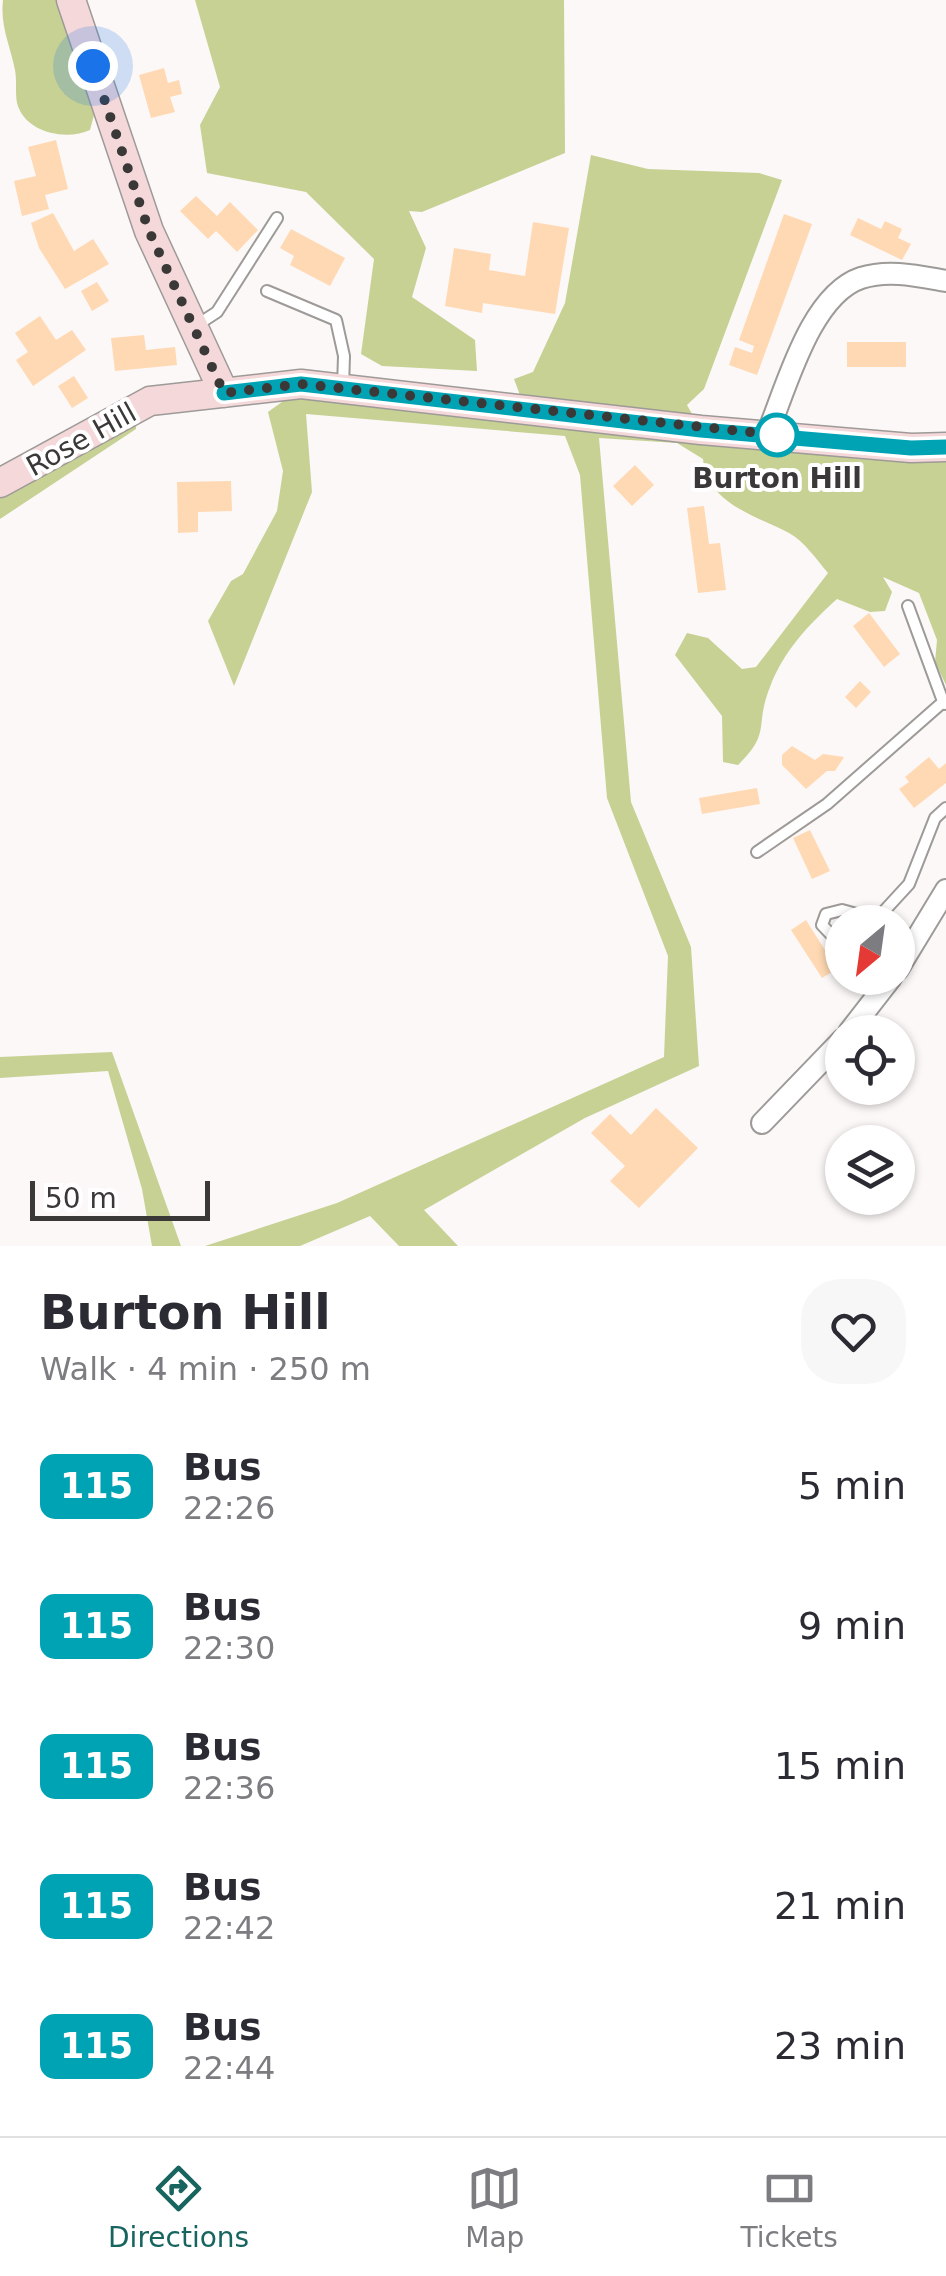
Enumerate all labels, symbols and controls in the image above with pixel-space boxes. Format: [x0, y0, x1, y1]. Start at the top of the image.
your location [68, 41, 118, 91]
street label: Rose Hill [21, 396, 142, 483]
marker: Burton Hill [756, 414, 798, 456]
place label: Burton Hill [692, 462, 862, 495]
north arrow [825, 905, 915, 995]
map controls [825, 905, 915, 1215]
button: locate [825, 1015, 915, 1105]
button: layers [825, 1125, 915, 1215]
scale bar [30, 1176, 210, 1220]
text: 50 m [45, 1182, 117, 1215]
button: heart [801, 1279, 906, 1384]
text: Burton Hill [40, 1284, 331, 1340]
text: Walk · 4 min · 250 m [40, 1350, 371, 1388]
text: Bus [183, 1445, 262, 1489]
text: 5 min [798, 1464, 906, 1508]
text: 115 [60, 1466, 133, 1506]
text: 22:26 [183, 1489, 275, 1527]
text: Bus [183, 1585, 262, 1629]
text: 9 min [798, 1604, 906, 1648]
text: 115 [60, 1606, 133, 1646]
text: 22:30 [183, 1629, 275, 1667]
text: Bus [183, 1725, 262, 1769]
text: 15 min [774, 1744, 906, 1788]
text: 115 [60, 1746, 133, 1786]
text: 22:36 [183, 1769, 275, 1807]
text: Bus [183, 1865, 262, 1909]
text: 21 min [774, 1884, 906, 1928]
text: 115 [60, 1886, 133, 1926]
text: 22:42 [183, 1909, 275, 1947]
text: Bus [183, 2005, 262, 2049]
text: 23 min [774, 2024, 906, 2068]
text: 115 [60, 2026, 133, 2066]
text: 22:44 [183, 2049, 275, 2087]
tab: Directions [108, 2161, 249, 2254]
tab: Map [465, 2161, 524, 2254]
tab: Tickets [741, 2161, 838, 2254]

